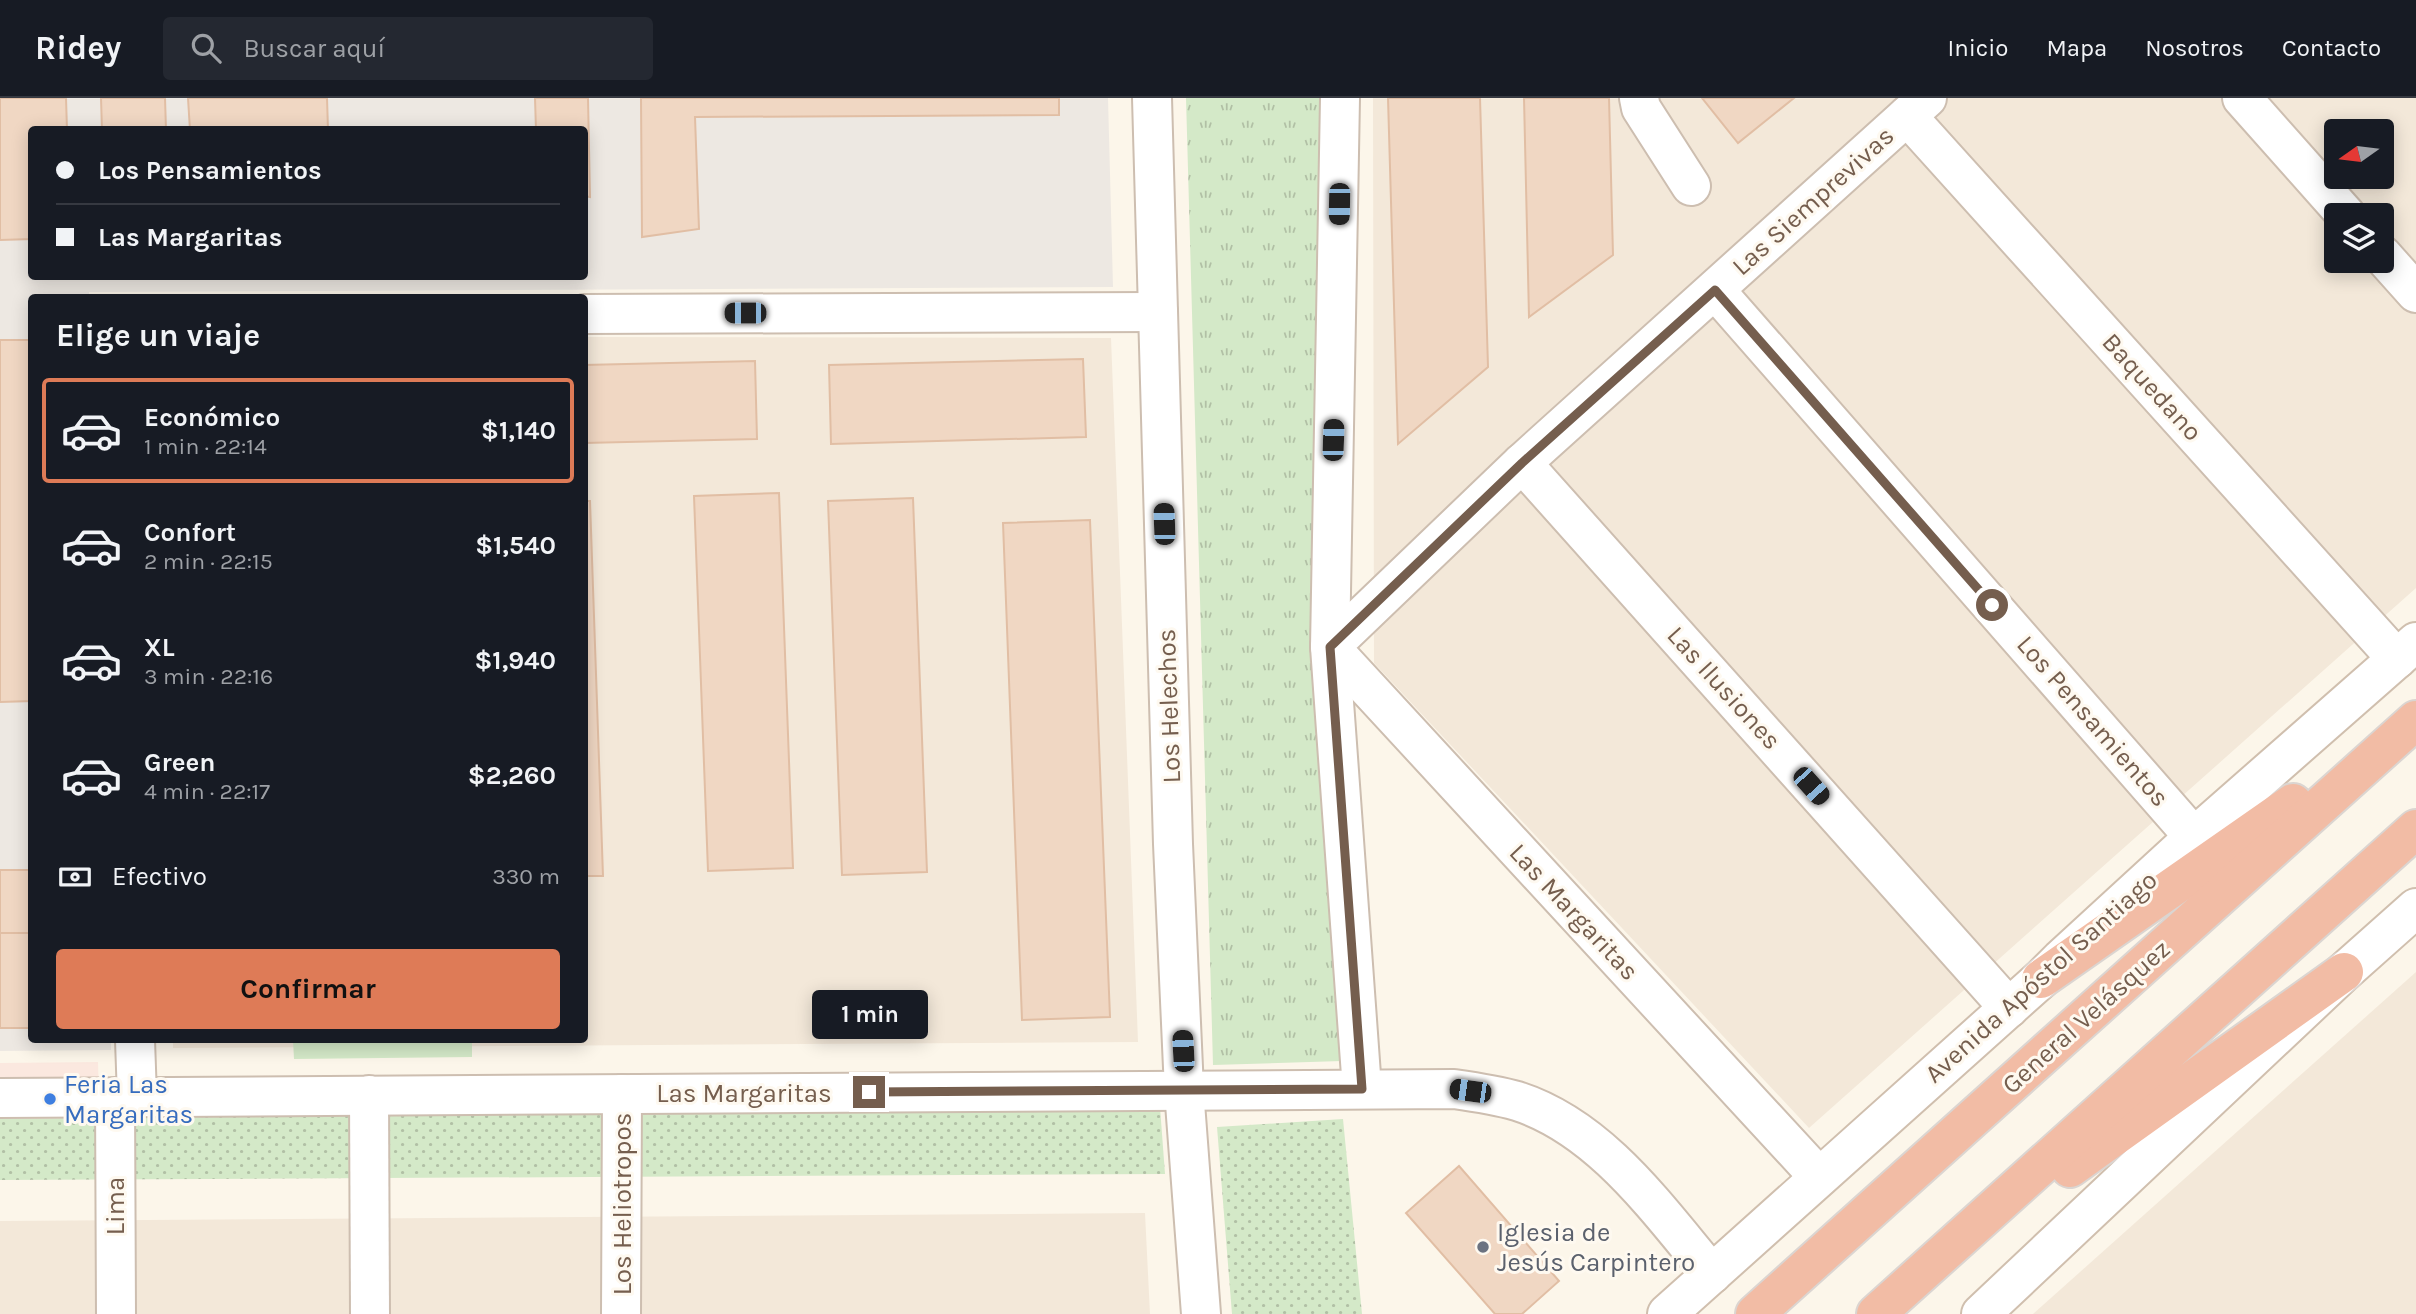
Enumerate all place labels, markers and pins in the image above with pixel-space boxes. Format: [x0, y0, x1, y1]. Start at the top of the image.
place label: Feria Las Margaritas [64, 1069, 193, 1130]
marker: Feria Las Margaritas [42, 1091, 58, 1107]
place label: Iglesia de Jesús Carpintero [1497, 1217, 1695, 1278]
marker: Iglesia de Jesús Carpintero [1475, 1239, 1491, 1255]

